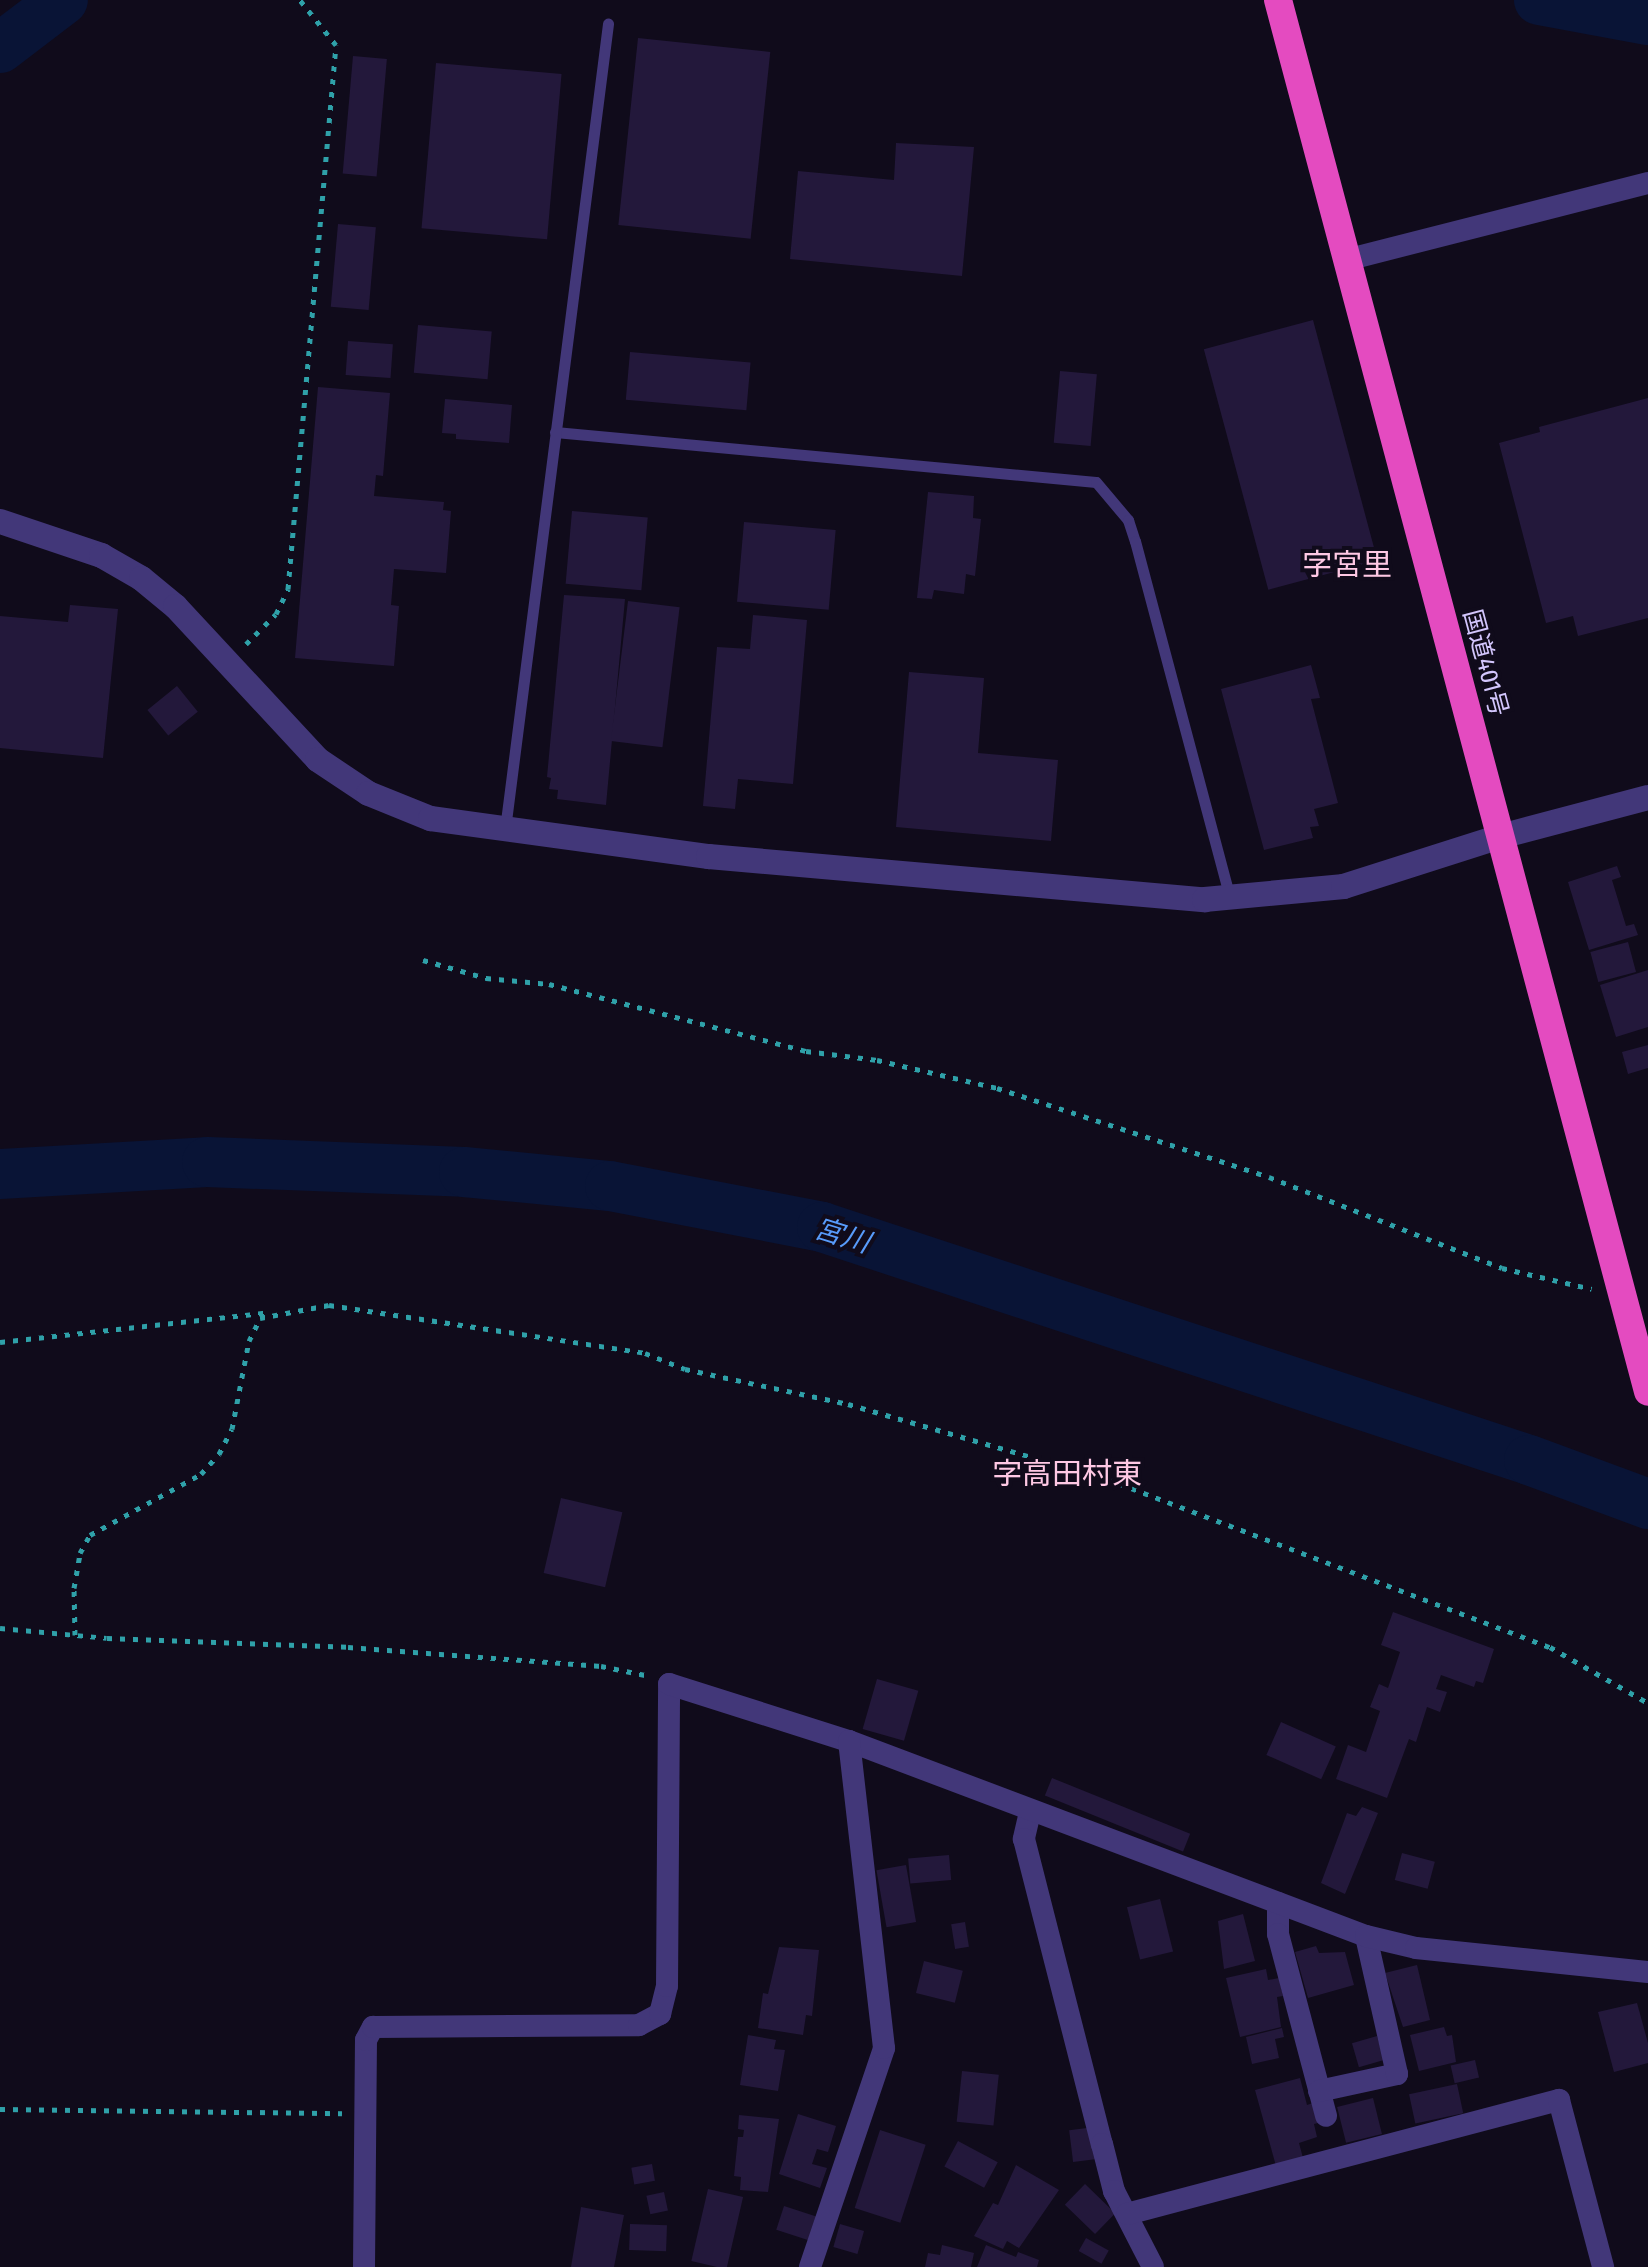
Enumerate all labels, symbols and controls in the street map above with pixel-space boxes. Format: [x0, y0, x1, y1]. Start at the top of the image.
district label: 字宮里 [1302, 547, 1392, 583]
street label: 国道401号 [1456, 606, 1514, 720]
water label: 宮川 [810, 1212, 874, 1260]
district label: 字高田村東 [992, 1456, 1142, 1492]

